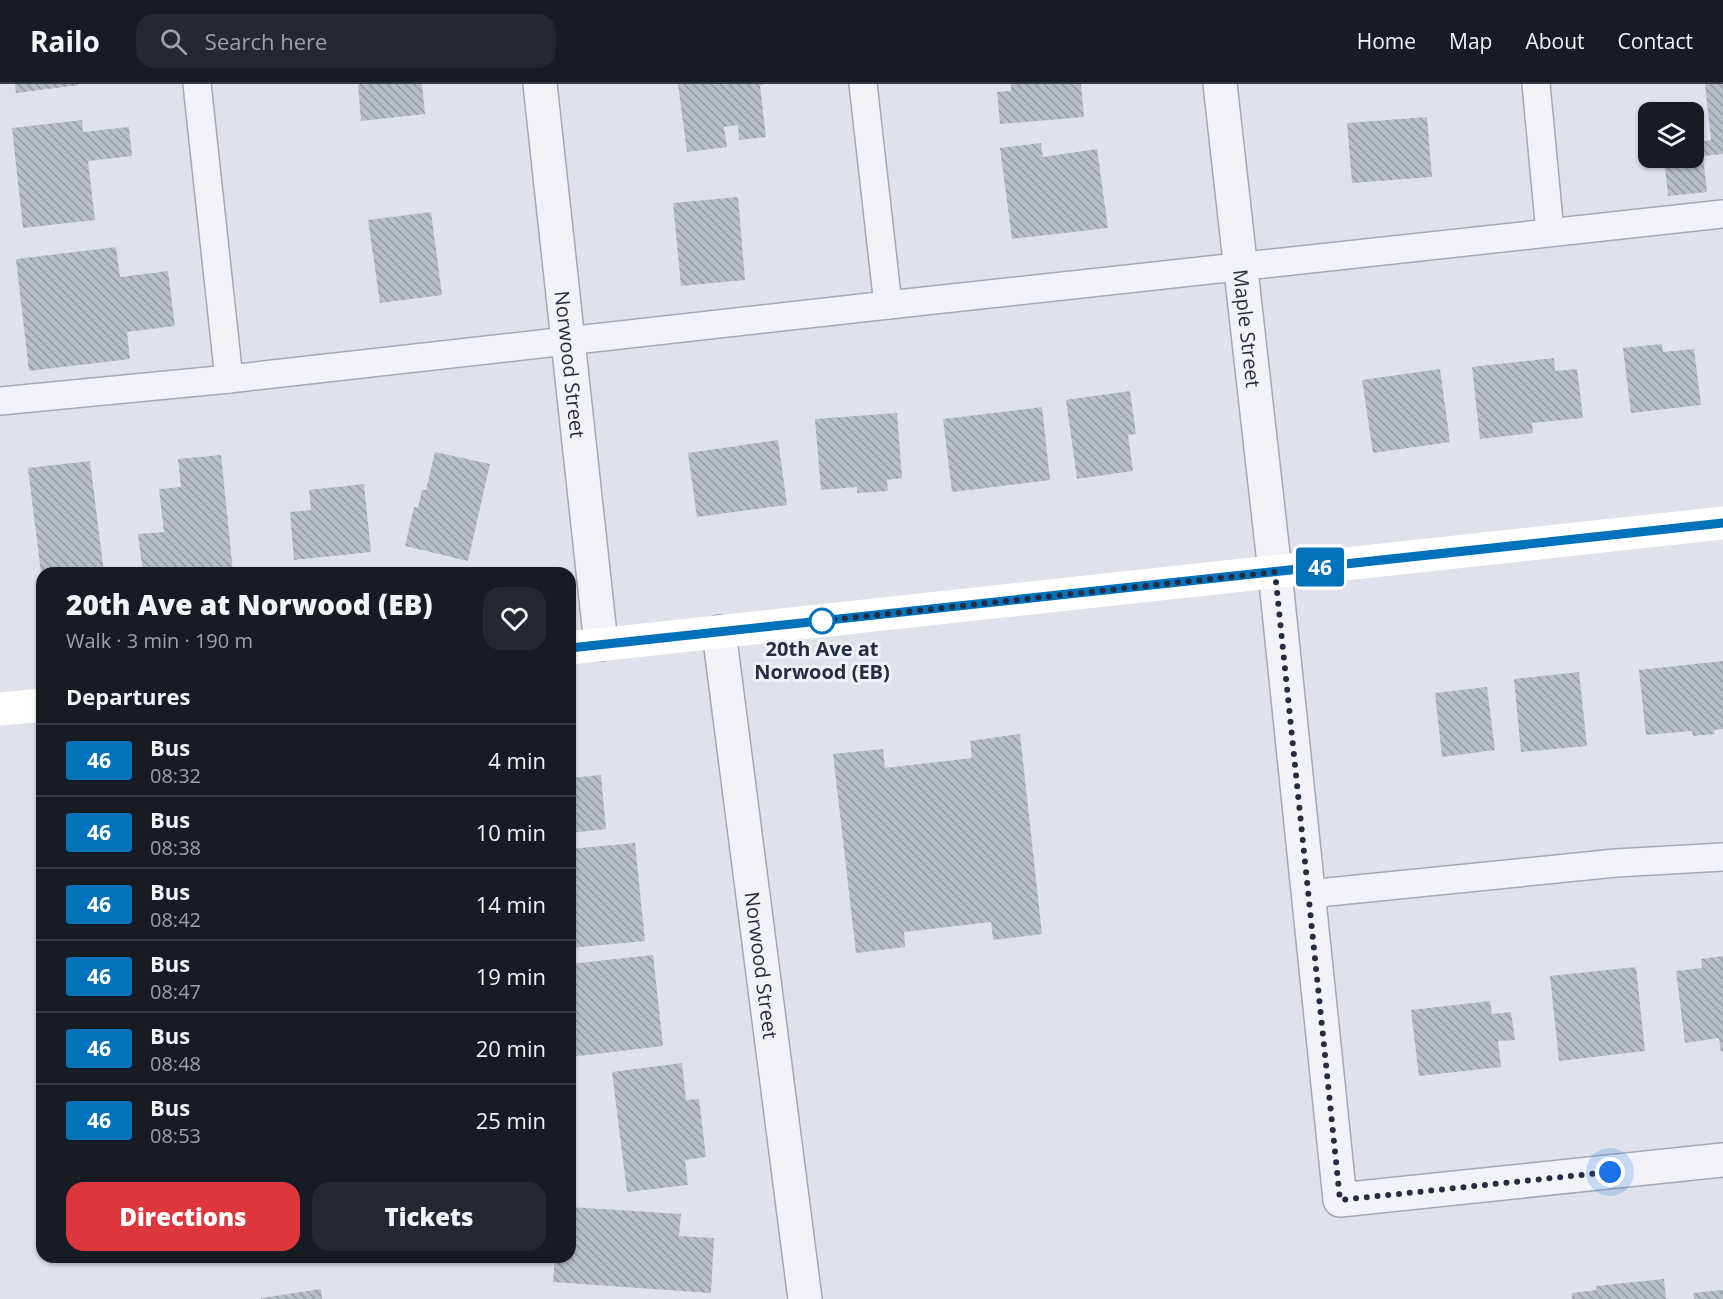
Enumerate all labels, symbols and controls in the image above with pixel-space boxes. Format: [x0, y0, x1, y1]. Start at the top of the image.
search box [136, 14, 556, 68]
text: Railo [30, 22, 100, 60]
icon: search [157, 25, 190, 58]
text: Search here [205, 26, 327, 56]
text: Home [1357, 27, 1416, 55]
text: Map [1449, 27, 1492, 55]
text: About [1525, 27, 1585, 55]
text: Contact [1618, 27, 1693, 55]
map controls [1638, 102, 1704, 168]
button: layers [1638, 102, 1704, 168]
street label: Maple Street [1227, 268, 1268, 389]
street label: Norwood Street [549, 289, 592, 439]
line badge: 46 [1293, 548, 1347, 586]
text: 46 [1308, 553, 1332, 581]
text: 20th Ave at Norwood (EB) [66, 585, 432, 623]
button: heart [483, 587, 546, 650]
marker: 20th Ave at Norwood (EB) [809, 608, 835, 634]
text: Walk · 3 min · 190 m [66, 627, 253, 654]
place label: 20th Ave at Norwood (EB) [754, 635, 890, 685]
text: Departures [66, 681, 190, 711]
text: Bus [150, 732, 190, 762]
text: 4 min [488, 745, 546, 775]
text: 46 [87, 746, 111, 774]
text: 08:32 [150, 762, 201, 789]
text: Bus [150, 804, 190, 834]
text: 10 min [476, 817, 546, 847]
text: 46 [87, 818, 111, 846]
text: 08:38 [150, 834, 201, 861]
text: Bus [150, 876, 190, 906]
text: 14 min [476, 889, 546, 919]
text: 46 [87, 890, 111, 918]
street label: Norwood Street [739, 890, 785, 1040]
text: 08:42 [150, 906, 201, 933]
text: Bus [150, 948, 190, 978]
text: 19 min [476, 961, 546, 991]
text: 46 [87, 962, 111, 990]
text: 08:47 [150, 978, 201, 1005]
text: Bus [150, 1020, 190, 1050]
text: 20 min [476, 1033, 546, 1063]
text: 46 [87, 1034, 111, 1062]
text: 08:48 [150, 1050, 201, 1077]
text: Bus [150, 1092, 190, 1122]
text: 25 min [476, 1105, 546, 1135]
text: 46 [87, 1106, 111, 1134]
text: 08:53 [150, 1122, 201, 1149]
your location [1595, 1157, 1625, 1187]
button: Directions [66, 1182, 300, 1251]
button: Tickets [312, 1182, 546, 1251]

